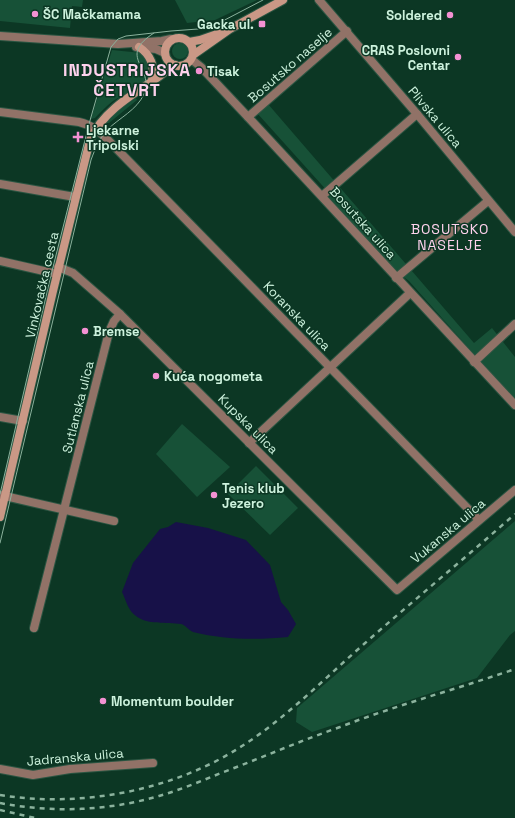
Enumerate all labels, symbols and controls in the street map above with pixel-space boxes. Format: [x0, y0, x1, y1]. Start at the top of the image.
place label: ŠC Mačkamama [43, 6, 141, 23]
place label: Soldered [386, 7, 442, 24]
marker: ŠC Mačkamama [30, 9, 40, 19]
marker: Soldered [445, 10, 455, 20]
place label: Gacka ul. [197, 16, 254, 33]
marker: Gacka ul. [257, 19, 267, 29]
street label: Bosutsko naselje [244, 24, 336, 106]
place label: CRAS Poslovni Centar [362, 42, 450, 74]
marker: CRAS Poslovni Centar [453, 52, 463, 62]
district label: INDUSTRIJSKA ČETVRT [63, 59, 191, 101]
place label: Tisak [207, 63, 240, 80]
marker: Tisak [194, 66, 204, 76]
street label: Plivska ulica [404, 83, 466, 152]
place label: Ljekarne Tripolski [86, 122, 139, 154]
marker: Ljekarne Tripolski [73, 132, 83, 142]
street label: Bosutska ulica [326, 183, 400, 263]
district label: BOSUTSKO NASELJE [411, 220, 489, 254]
street label: Vinkovačka cesta [21, 230, 63, 340]
street label: Koranska ulica [260, 278, 335, 355]
place label: Bremse [93, 323, 139, 340]
marker: Bremse [80, 326, 90, 336]
street label: Sutlanska ulica [58, 359, 98, 455]
place label: Kuća nogometa [164, 368, 263, 385]
marker: Kuća nogometa [151, 371, 161, 381]
street label: Kupska ulica [214, 390, 282, 458]
place label: Tenis klub Jezero [222, 480, 285, 512]
marker: Tenis klub Jezero [209, 490, 219, 500]
street label: Vukanska ulica [407, 495, 489, 567]
place label: Momentum boulder [111, 693, 234, 710]
marker: Momentum boulder [98, 696, 108, 706]
street label: Jadranska ulica [26, 744, 125, 770]

